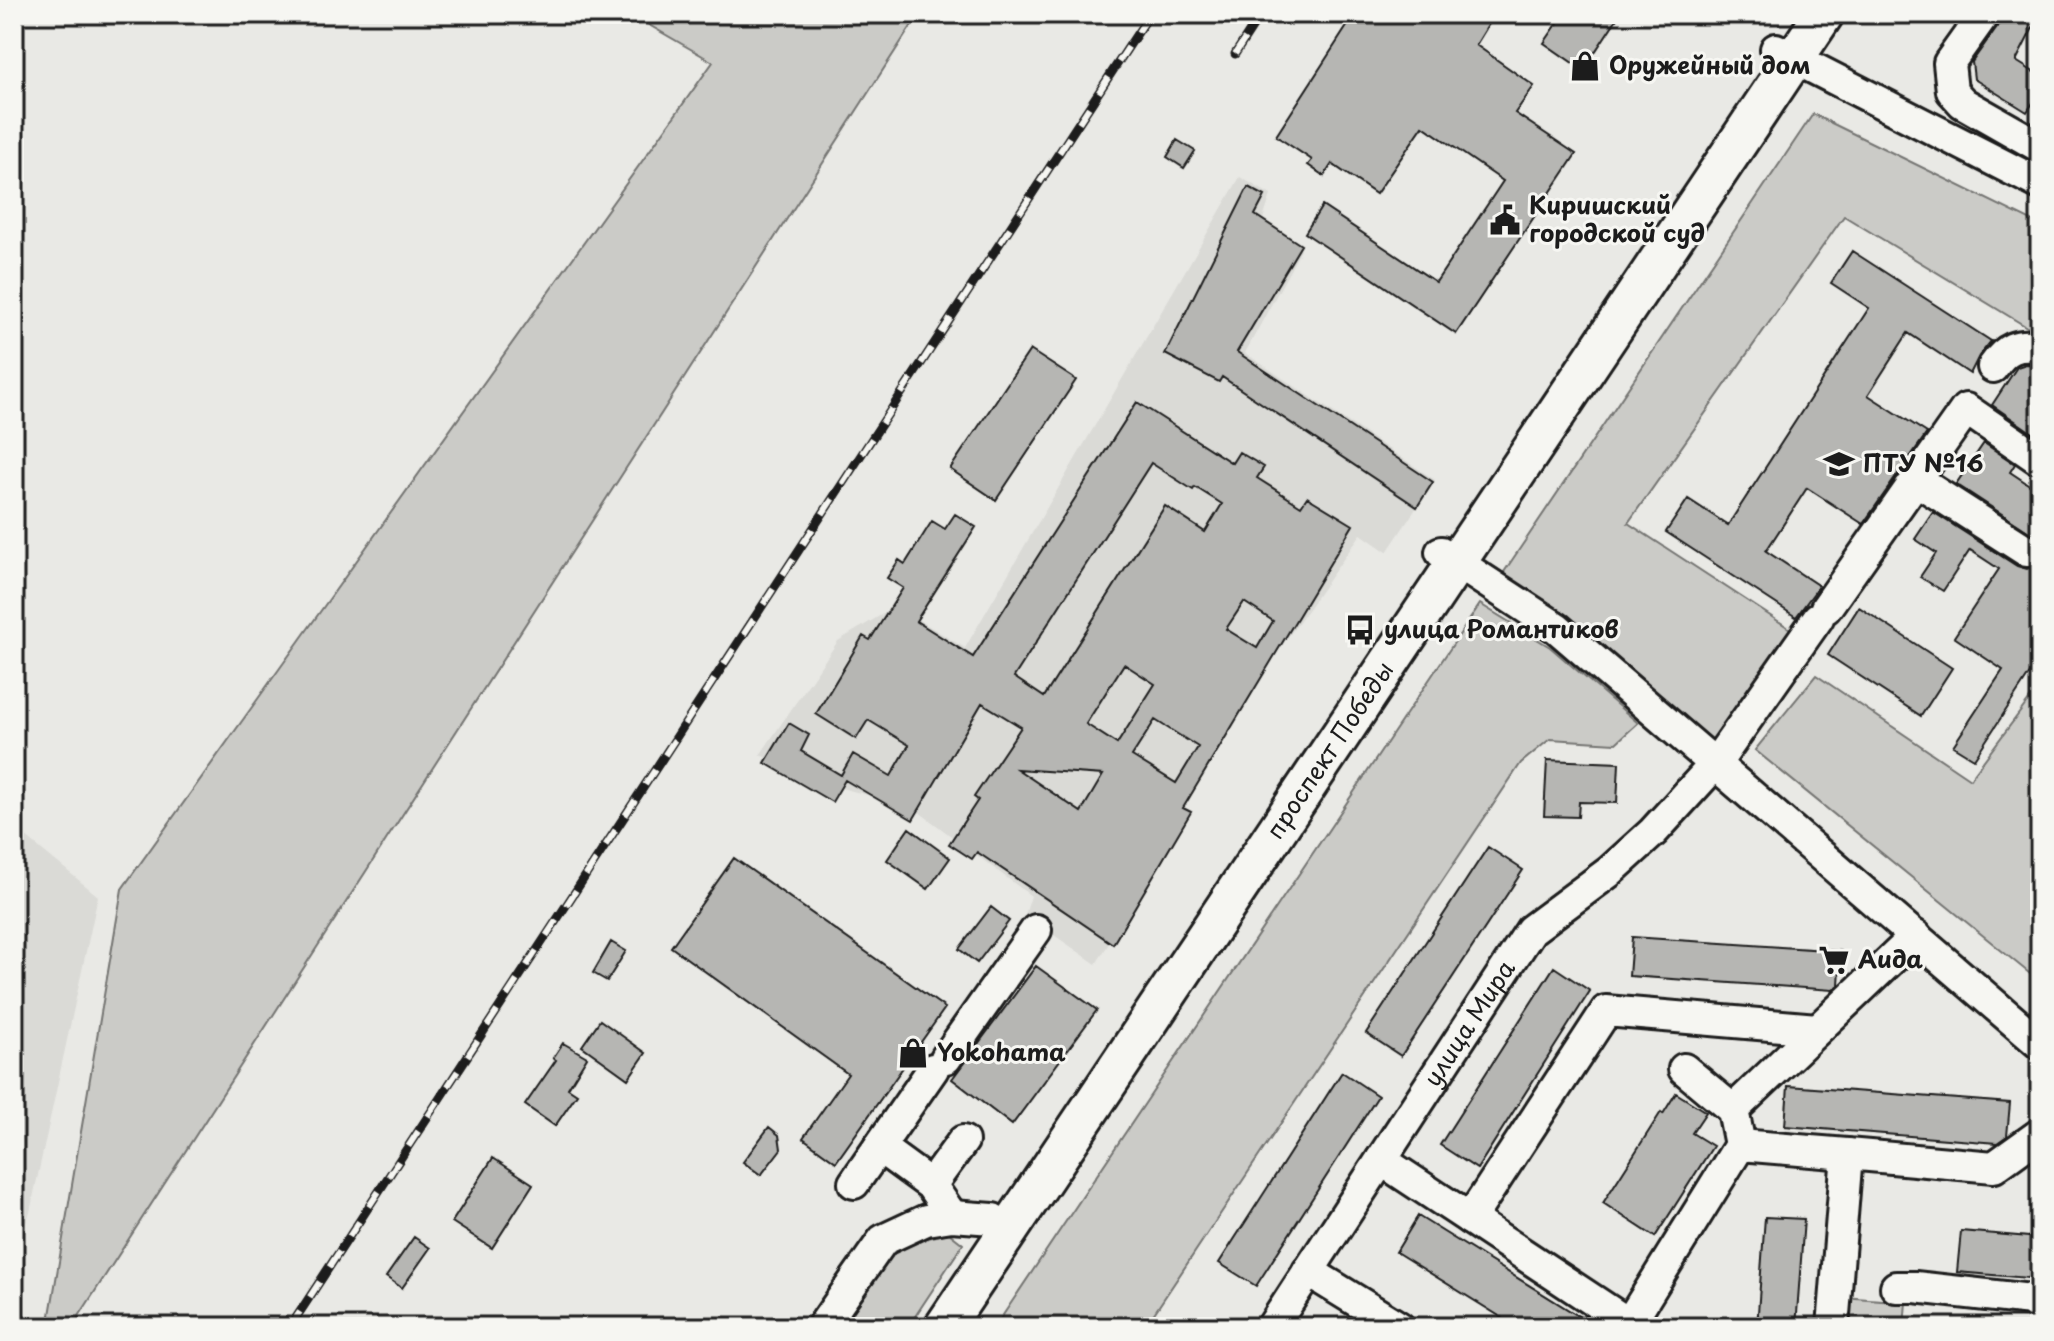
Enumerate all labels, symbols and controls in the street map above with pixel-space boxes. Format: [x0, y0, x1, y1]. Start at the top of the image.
place label: Оружейный дом [1609, 46, 1811, 82]
shop icon: Оружейный дом [1568, 49, 1602, 83]
place label: Киришский городской суд [1529, 186, 1705, 250]
public building icon: Киришский городской суд [1488, 203, 1522, 237]
place label: ПТУ №16 [1863, 444, 1984, 480]
school or university icon: ПТУ №16 [1822, 447, 1856, 481]
place label: улица Романтиков [1384, 610, 1619, 646]
bus stop icon: улица Романтиков [1343, 613, 1377, 647]
street label: проспект Победы [1256, 653, 1401, 845]
place label: Аида [1858, 940, 1923, 976]
supermarket icon: Аида [1817, 943, 1851, 977]
street label: улица Мира [1414, 952, 1523, 1093]
place label: Yokohama [937, 1033, 1066, 1069]
shop icon: Yokohama [896, 1036, 930, 1070]

